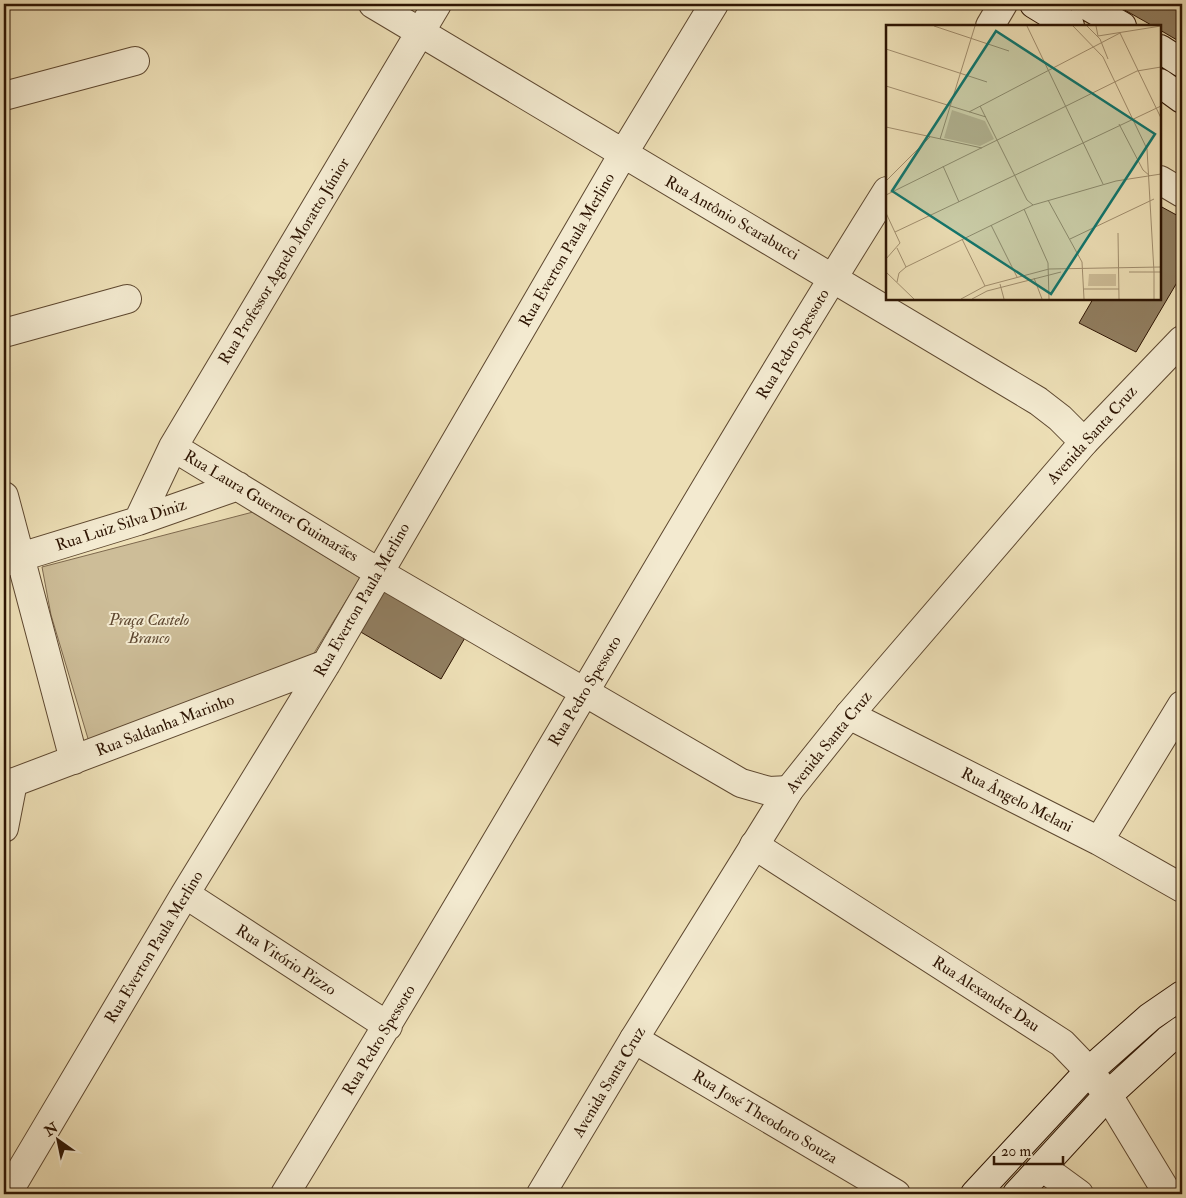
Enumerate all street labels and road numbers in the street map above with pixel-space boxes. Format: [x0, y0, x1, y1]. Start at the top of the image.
street label: Rua Professor Agnelo Moratto Júnior [214, 154, 355, 368]
street label: Rua Everton Paula Merlino [515, 169, 619, 331]
street label: Rua Antônio Scarabucci [661, 171, 803, 265]
street label: Rua Pedro Spessoto [752, 285, 835, 403]
street label: Avenida Santa Cruz [1042, 381, 1142, 489]
street label: Rua Laura Guerner Guimarães [180, 446, 362, 566]
street label: Rua Luiz Silva Diniz [53, 494, 189, 556]
street label: Rua Everton Paula Merlino [310, 519, 414, 681]
street label: Rua Pedro Spessoto [544, 632, 627, 750]
street label: Avenida Santa Cruz [781, 687, 877, 798]
street label: Rua Saldanha Marinho [93, 689, 237, 761]
street label: Rua Ângelo Melani [958, 763, 1076, 837]
street label: Rua Everton Paula Merlino [100, 867, 208, 1027]
street label: Rua Vitório Pizzo [232, 920, 340, 1000]
street label: Rua Alexandre Dau [929, 952, 1043, 1036]
street label: Rua Pedro Spessoto [338, 981, 421, 1099]
street label: Avenida Santa Cruz [568, 1023, 650, 1142]
street label: Rua José Theodoro Souza [688, 1066, 841, 1169]

